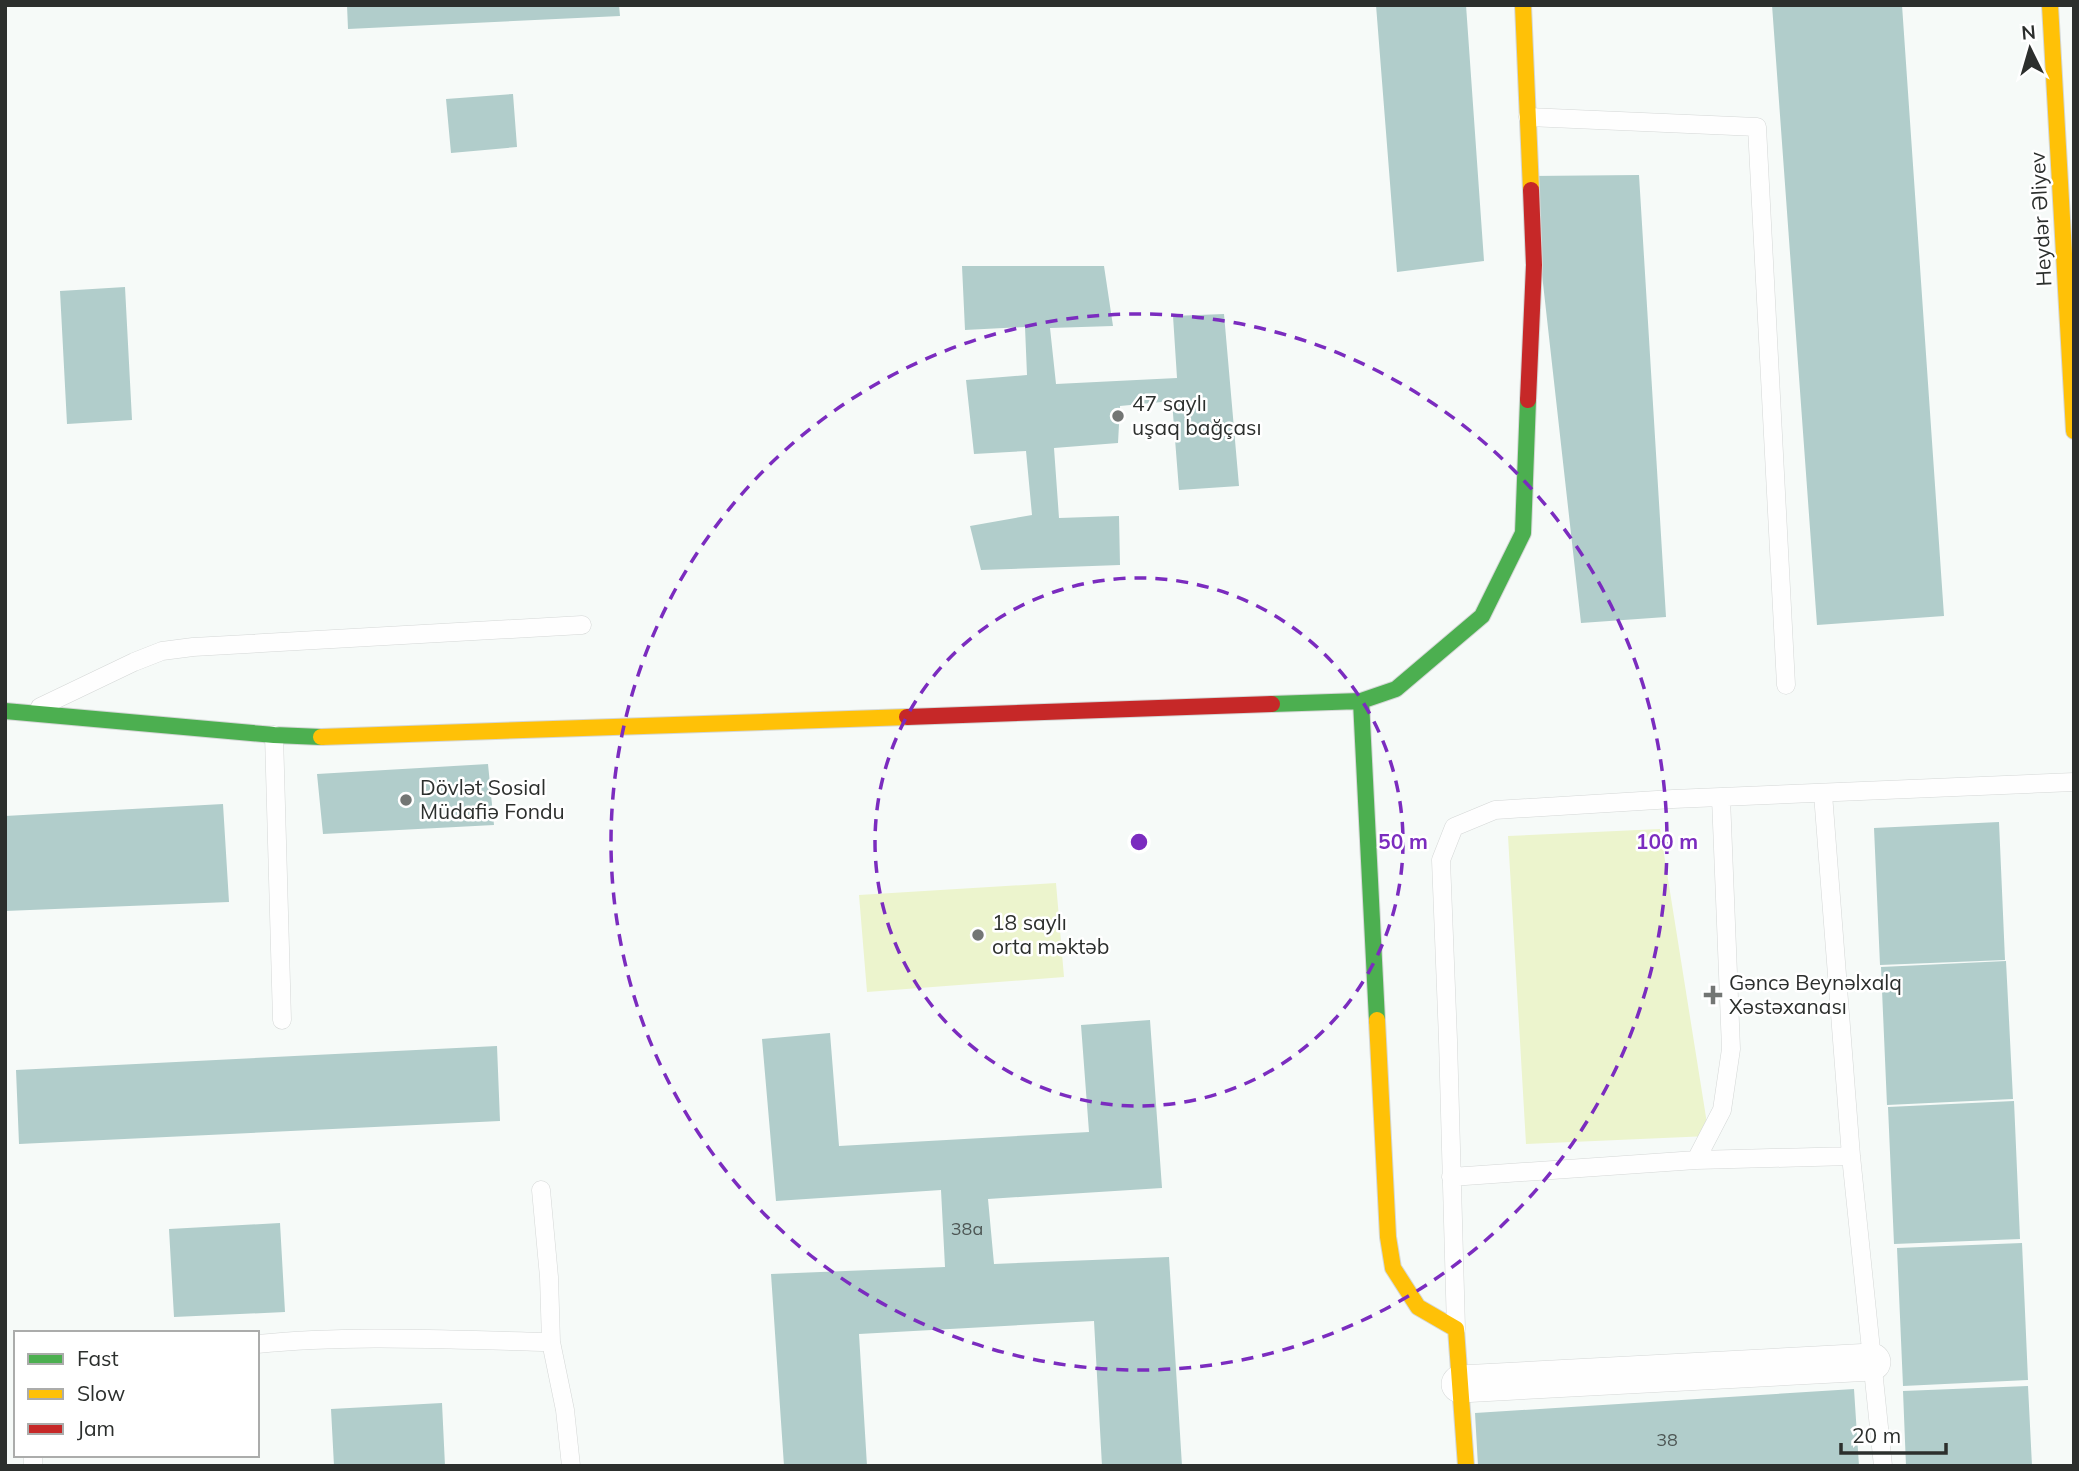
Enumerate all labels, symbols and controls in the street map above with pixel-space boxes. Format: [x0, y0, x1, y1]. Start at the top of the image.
north arrow [1995, 14, 2065, 84]
text: N [2020, 19, 2037, 45]
street label: Heydər Əliyev [2023, 151, 2057, 287]
place label: 47 saylı uşaq bağçası [1132, 390, 1261, 440]
marker: 47 saylı uşaq bağçası [1110, 408, 1126, 424]
place label: Dövlət Sosial Müdafiə Fondu [420, 774, 565, 824]
marker: Dövlət Sosial Müdafiə Fondu [398, 792, 414, 808]
text: 50 m [1378, 828, 1428, 854]
text: 100 m [1636, 828, 1698, 854]
centre of rings [1127, 830, 1151, 854]
place label: 18 saylı orta məktəb [992, 909, 1109, 959]
marker: 18 saylı orta məktəb [970, 927, 986, 943]
place label: Gəncə Beynəlxalq Xəstəxanası [1729, 969, 1902, 1019]
marker: Gəncə Beynəlxalq Xəstəxanası [1703, 985, 1723, 1005]
house number: 38a [951, 1217, 983, 1240]
legend [14, 1331, 259, 1457]
text: Fast [77, 1345, 119, 1371]
text: Slow [77, 1380, 125, 1406]
scale bar [1841, 1412, 1946, 1456]
text: Jam [77, 1415, 115, 1441]
text: 20 m [1852, 1422, 1901, 1448]
house number: 38 [1656, 1428, 1678, 1451]

